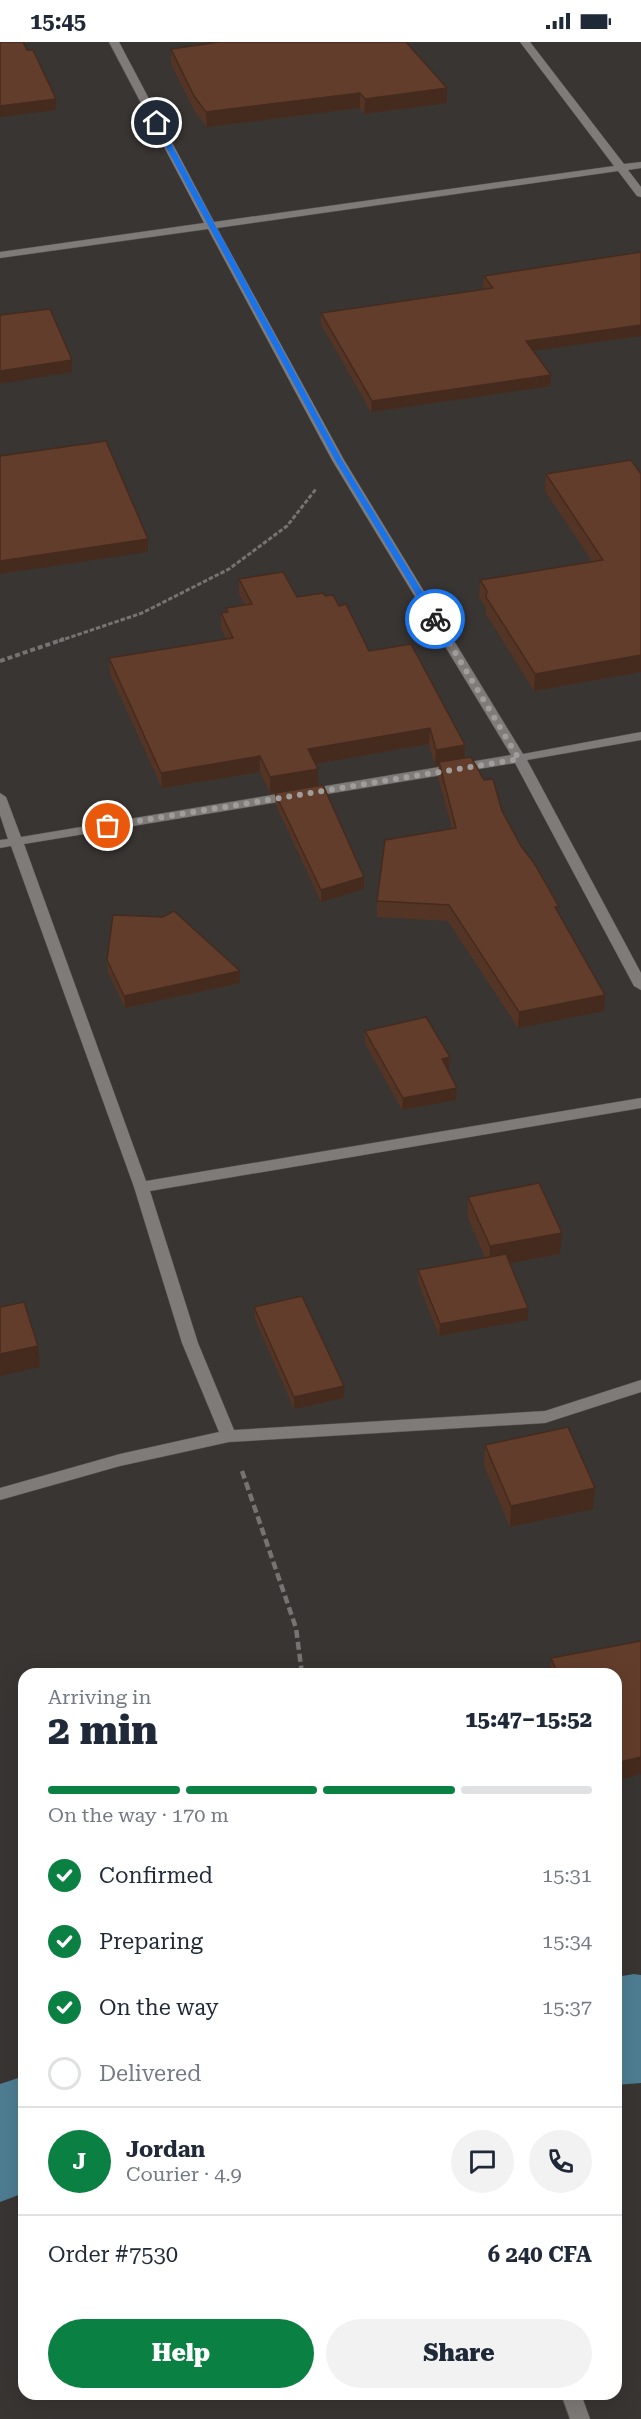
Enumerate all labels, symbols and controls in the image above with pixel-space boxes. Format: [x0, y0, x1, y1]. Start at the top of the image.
text: 15:45 [30, 9, 86, 34]
pin [131, 97, 182, 148]
icon: home [140, 106, 173, 139]
courier [405, 589, 465, 649]
icon: bike [419, 603, 452, 636]
pin [82, 800, 133, 851]
icon: bag [91, 809, 124, 842]
text: Arriving in [48, 1685, 151, 1709]
text: 15:47–15:52 [465, 1707, 592, 1732]
text: 2 min [48, 1708, 158, 1754]
text: On the way · 170 m [48, 1803, 229, 1827]
icon: check [48, 1859, 81, 1892]
text: Confirmed [99, 1863, 213, 1888]
text: 15:31 [542, 1863, 592, 1887]
icon: check [48, 1925, 81, 1958]
text: Preparing [99, 1929, 203, 1954]
text: 15:34 [542, 1929, 592, 1953]
icon: check [48, 1991, 81, 2024]
text: On the way [99, 1995, 219, 2020]
text: 15:37 [542, 1995, 592, 2019]
text: Delivered [99, 2061, 201, 2086]
button: chat [451, 2130, 514, 2193]
button: phone [529, 2130, 592, 2193]
text: Jordan [126, 2137, 205, 2162]
text: J [73, 2149, 86, 2174]
text: Courier · 4.9 [126, 2162, 242, 2186]
text: Order #7530 [48, 2242, 178, 2267]
text: 6 240 CFA [488, 2242, 592, 2267]
button: Help [48, 2319, 314, 2388]
button: Share [326, 2319, 592, 2388]

